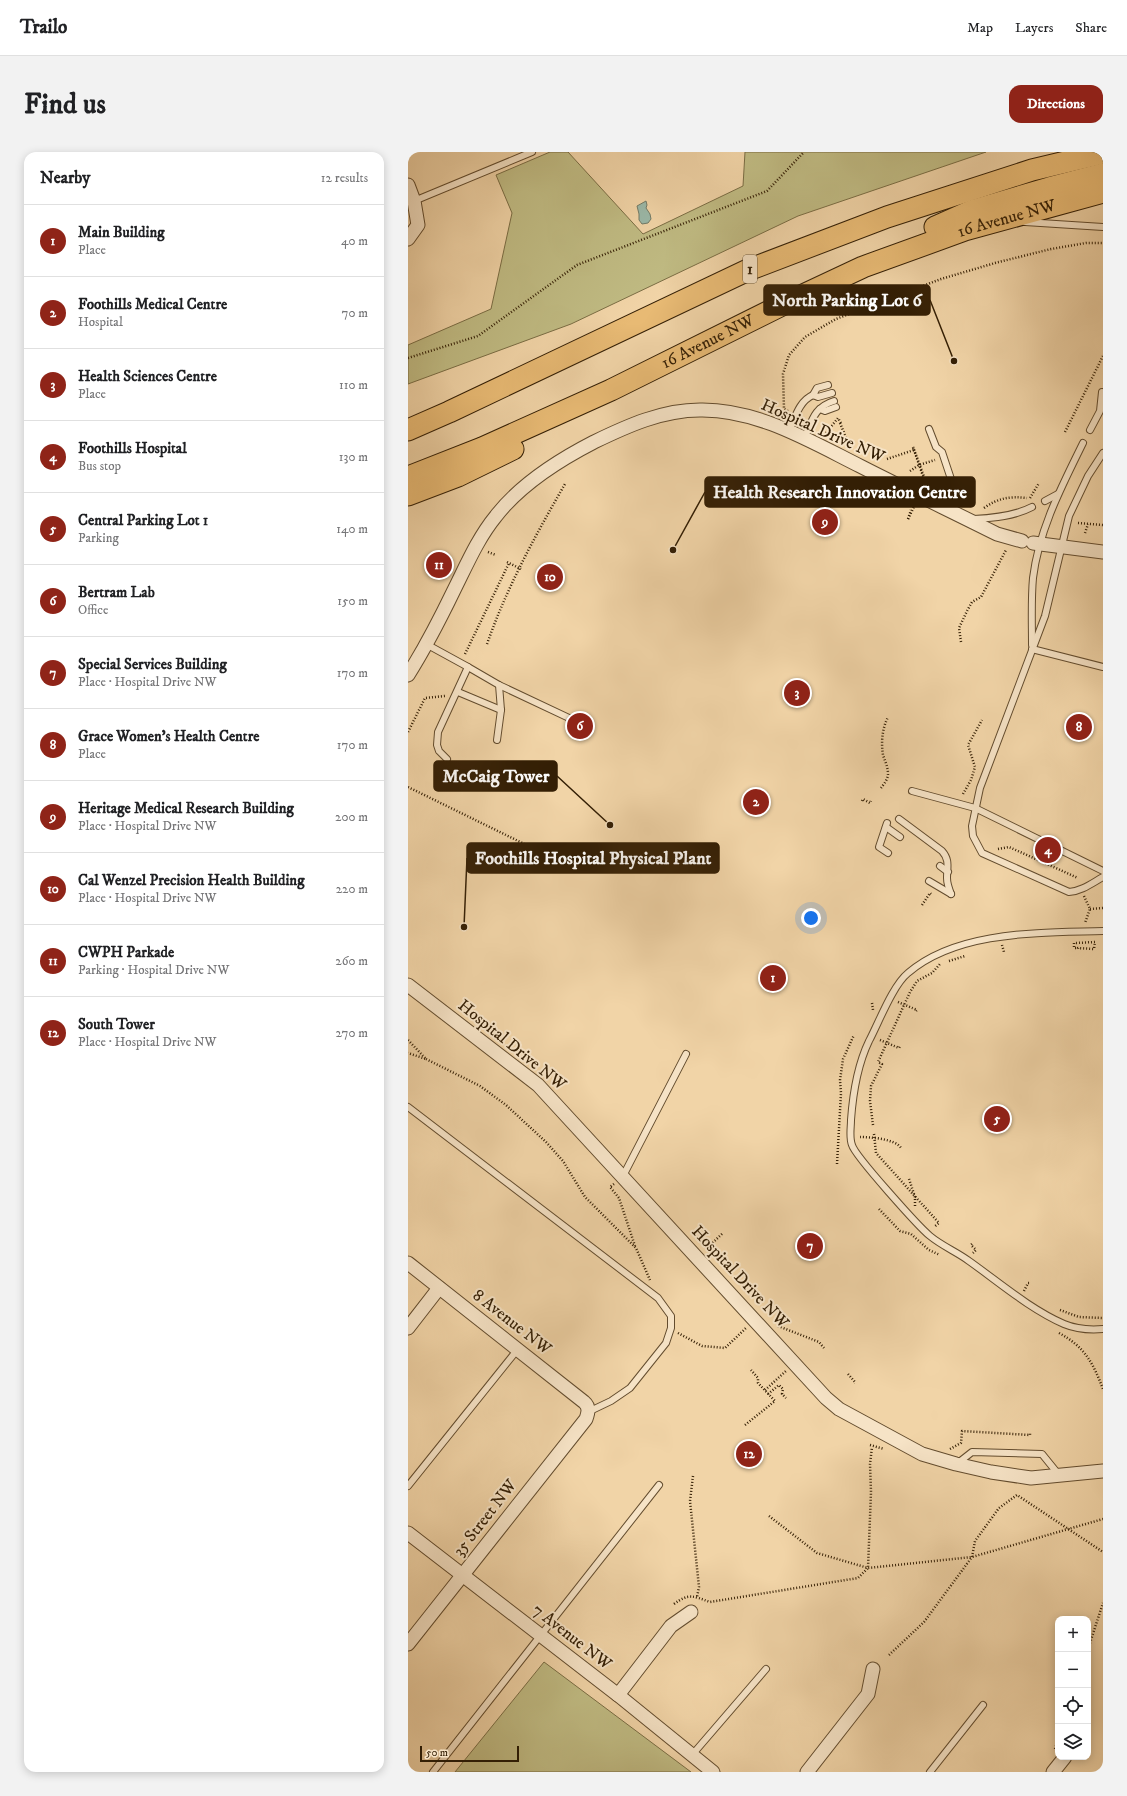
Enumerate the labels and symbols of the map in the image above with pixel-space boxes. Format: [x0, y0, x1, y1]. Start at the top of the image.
street label: 16 Avenue NW [954, 194, 1059, 243]
road number: 1 [743, 255, 757, 283]
callout: North Parking Lot 6 [764, 285, 930, 315]
text: North Parking Lot 6 [772, 290, 924, 312]
street label: 16 Avenue NW [658, 309, 758, 374]
street label: Hospital Drive NW [758, 394, 889, 468]
callout: Health Research Innovation Centre [705, 477, 975, 507]
text: Health Research Innovation Centre [713, 482, 968, 504]
pin: 9 [812, 507, 838, 537]
pin: 11 [426, 550, 452, 580]
pin: 10 [537, 562, 563, 592]
pin: 3 [784, 678, 810, 708]
pin: 6 [567, 711, 593, 741]
pin: 8 [1066, 712, 1092, 742]
callout: McCaig Tower [434, 761, 557, 791]
text: McCaig Tower [443, 766, 550, 788]
pin: 2 [743, 787, 769, 817]
pin: 4 [1035, 835, 1061, 865]
callout: Foothills Hospital Physical Plant [467, 843, 719, 873]
text: Foothills Hospital Physical Plant [475, 848, 711, 870]
your location [801, 908, 821, 928]
pin: 1 [760, 963, 786, 993]
street label: Hospital Drive NW [453, 995, 571, 1096]
pin: 5 [984, 1104, 1010, 1134]
street label: Hospital Drive NW [687, 1221, 794, 1334]
pin: 7 [797, 1231, 823, 1261]
street label: 8 Avenue NW [468, 1284, 556, 1360]
pin: 12 [736, 1439, 762, 1469]
street label: 35 Street NW [448, 1475, 522, 1561]
street label: 7 Avenue NW [528, 1599, 616, 1675]
scale bar [420, 1744, 519, 1763]

